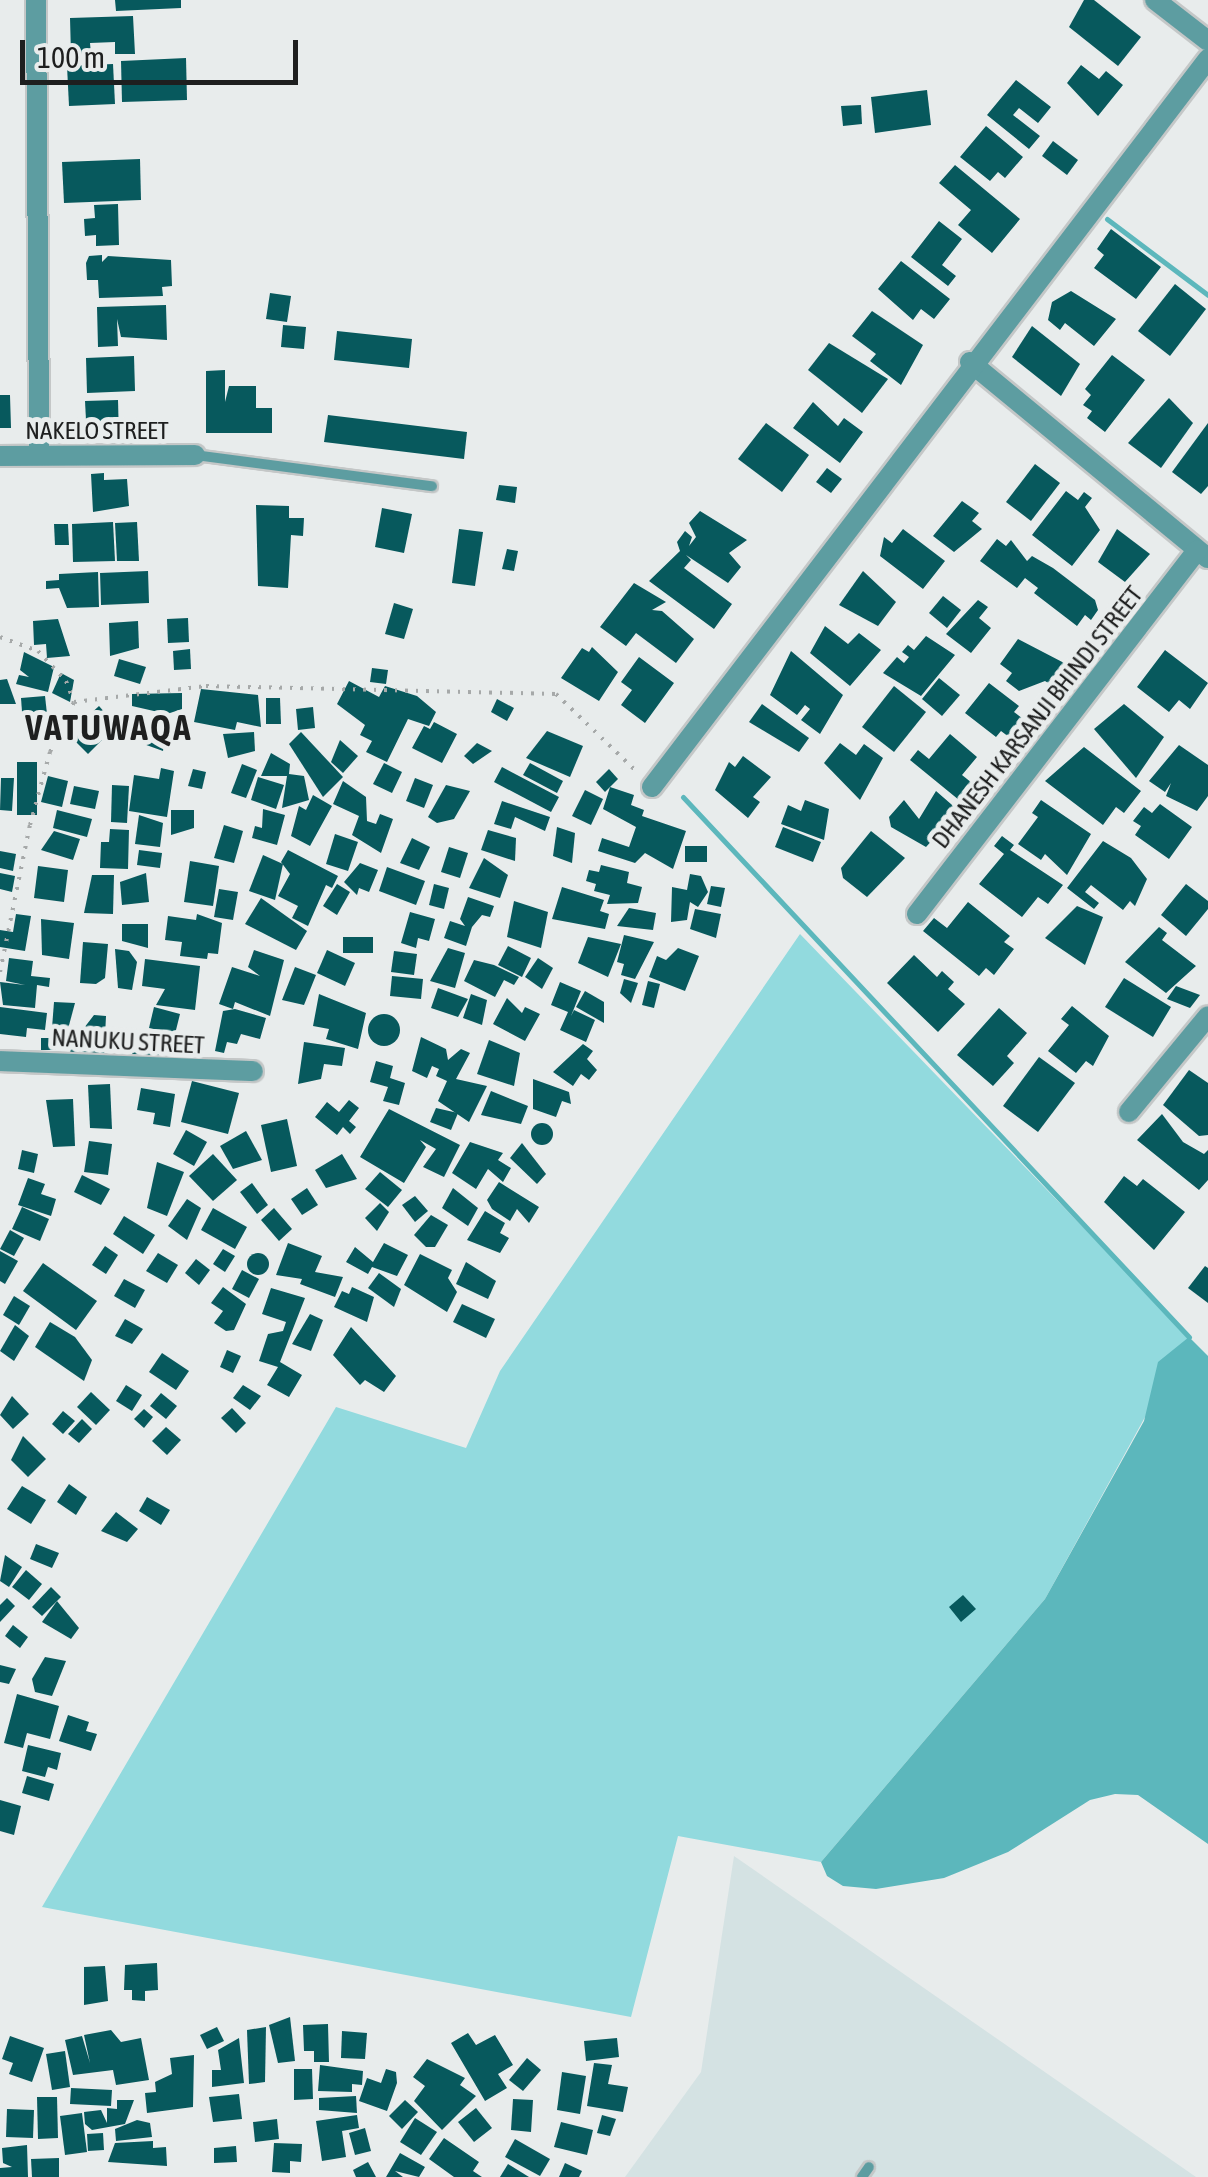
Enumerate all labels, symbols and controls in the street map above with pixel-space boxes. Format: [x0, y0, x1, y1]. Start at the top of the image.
scale bar [25, 20, 302, 82]
text: 100 m [37, 40, 105, 74]
street label: NAKELO STREET [25, 415, 169, 445]
street label: DHANESH KARSANJI BHINDI STREET [925, 580, 1149, 854]
district label: VATUWAQA [25, 706, 193, 748]
street label: NANUKU STREET [51, 1022, 205, 1060]

